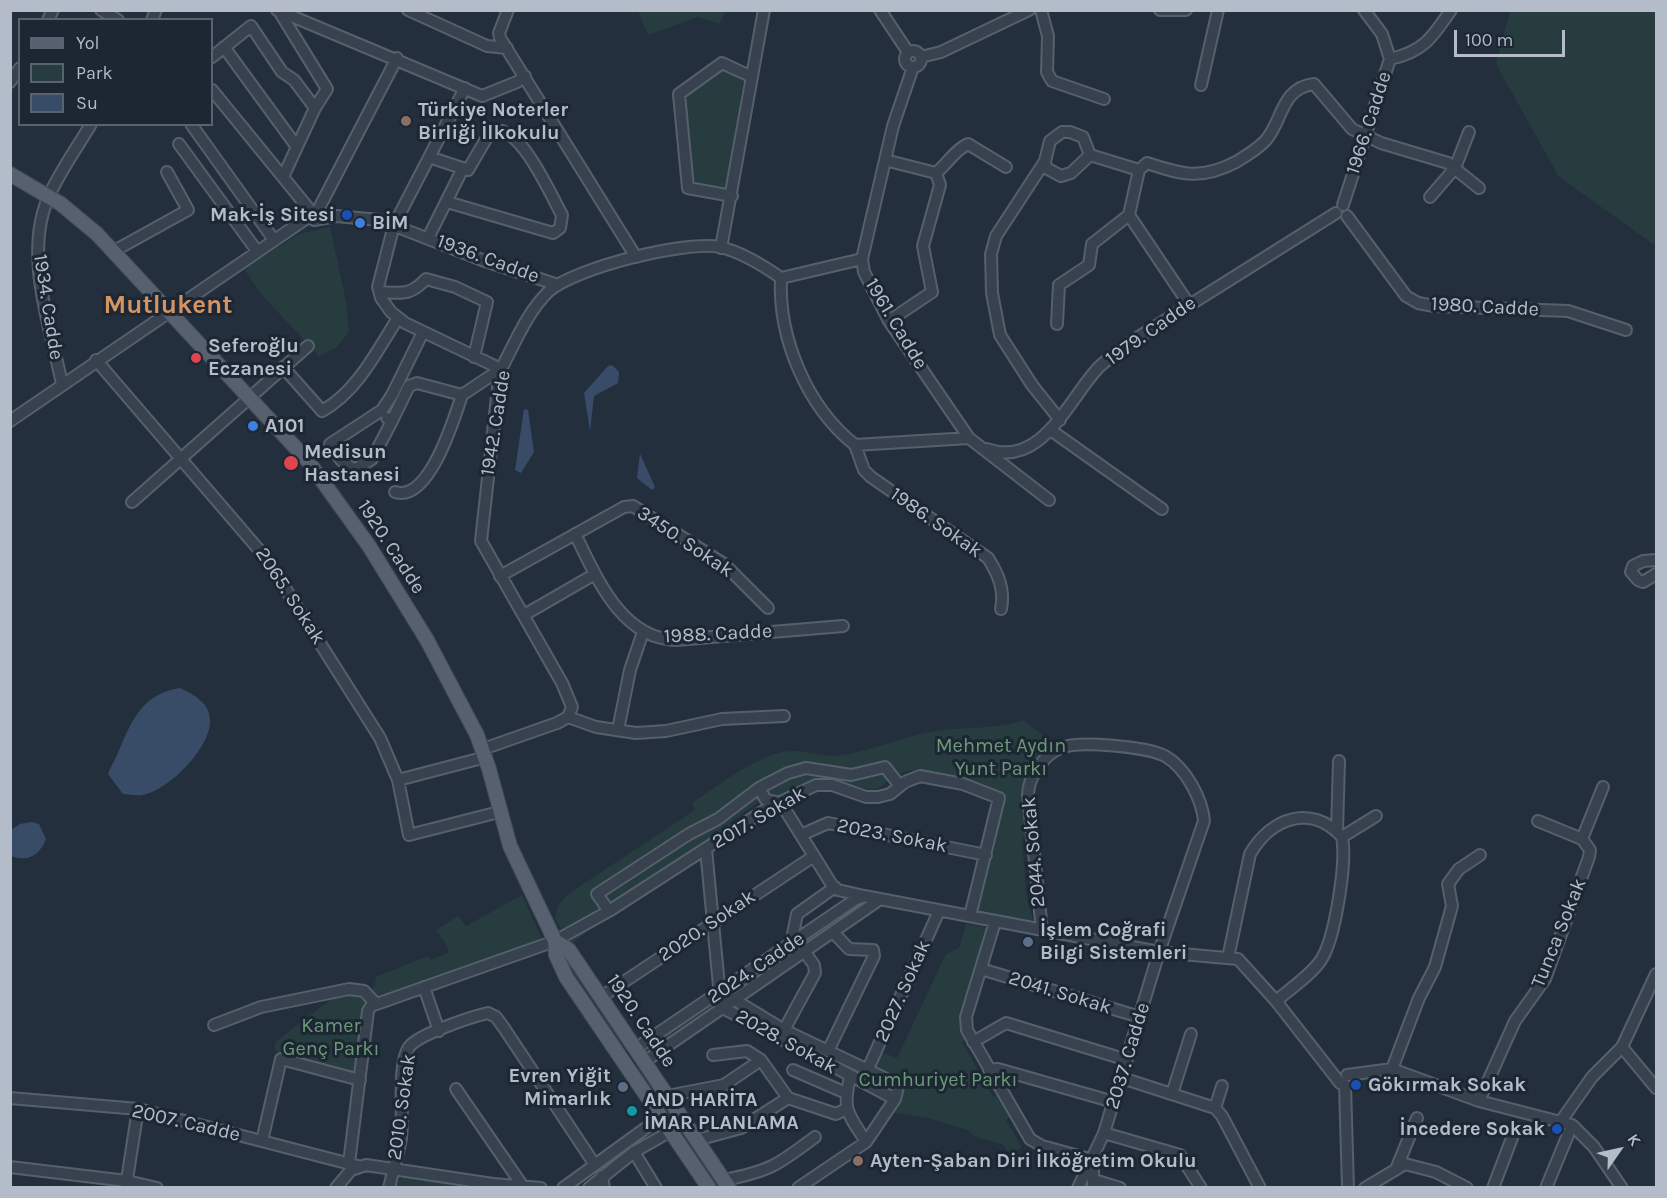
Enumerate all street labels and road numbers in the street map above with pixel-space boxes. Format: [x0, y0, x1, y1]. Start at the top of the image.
street label: 1966. Cadde [1341, 69, 1397, 177]
street label: 1936. Cadde [434, 229, 542, 289]
street label: 1934. Cadde [28, 252, 68, 362]
street label: 1961. Cadde [859, 274, 933, 374]
street label: 1979. Cadde [1101, 291, 1201, 371]
street label: 1980. Cadde [1430, 292, 1540, 322]
street label: 1942. Cadde [476, 369, 516, 477]
street label: 1986. Sokak [885, 483, 987, 563]
street label: 1920. Cadde [352, 495, 430, 599]
street label: 3450. Sokak [632, 501, 738, 583]
street label: 2065. Sokak [250, 543, 330, 649]
street label: 1988. Cadde [663, 619, 773, 649]
street label: 2017. Sokak [708, 782, 810, 854]
street label: 2044. Sokak [1017, 796, 1051, 908]
street label: 2023. Sokak [835, 814, 949, 858]
street label: Tunca Sokak [1526, 875, 1592, 991]
street label: 2020. Sokak [654, 885, 760, 967]
street label: 2024. Cadde [703, 927, 809, 1009]
street label: 2027. Sokak [870, 936, 936, 1046]
street label: 2041. Sokak [1006, 966, 1114, 1020]
street label: 1920. Cadde [601, 970, 681, 1072]
street label: 2037. Cadde [1100, 1000, 1156, 1112]
street label: 2028. Sokak [731, 1004, 841, 1080]
street label: 2010. Sokak [383, 1052, 421, 1162]
street label: 2007. Cadde [130, 1099, 242, 1147]

